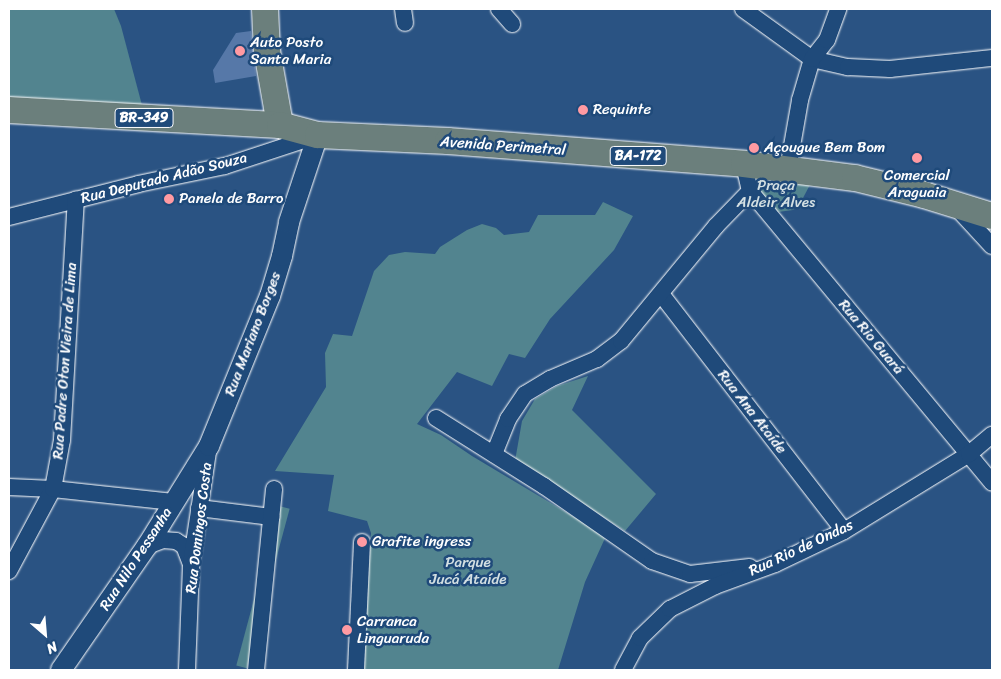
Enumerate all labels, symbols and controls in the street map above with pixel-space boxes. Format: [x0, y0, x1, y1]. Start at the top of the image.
place label: Auto Posto Santa Maria [250, 33, 331, 68]
marker: Auto Posto Santa Maria [234, 45, 246, 57]
place label: Requinte [593, 101, 651, 119]
marker: Requinte [577, 104, 589, 116]
road number: BR-349 [114, 106, 174, 130]
street label: Avenida Perimetral [440, 133, 566, 159]
place label: Açougue Bem Bom [764, 139, 885, 157]
marker: Açougue Bem Bom [748, 142, 760, 154]
road number: BA-172 [609, 144, 667, 168]
street label: Rua Deputado Adão Souza [79, 149, 249, 207]
marker: Comercial Araguaia [911, 152, 923, 164]
place label: Comercial Araguaia [884, 166, 950, 201]
park label: Praça Aldeir Alves [737, 176, 815, 211]
place label: Panela de Barro [179, 190, 284, 208]
marker: Panela de Barro [163, 193, 175, 205]
street label: Rua Padre Oton Vieira de Lima [49, 261, 81, 461]
street label: Rua Mariano Borges [221, 270, 285, 398]
street label: Rua Rio Guará [835, 296, 907, 378]
street label: Rua Ana Ataíde [714, 366, 790, 458]
street label: Rua Domingos Costa [182, 461, 216, 595]
street label: Rua Nilo Pessanha [96, 504, 176, 614]
street label: Rua Rio de Ondas [746, 516, 856, 580]
place label: Grafite ingress [372, 533, 472, 551]
marker: Grafite ingress [356, 536, 368, 548]
park label: Parque Jucá Ataíde [429, 553, 507, 588]
north arrow [20, 609, 70, 659]
place label: Carranca Linguaruda [357, 612, 429, 647]
marker: Carranca Linguaruda [341, 624, 353, 636]
text: N [42, 634, 62, 661]

